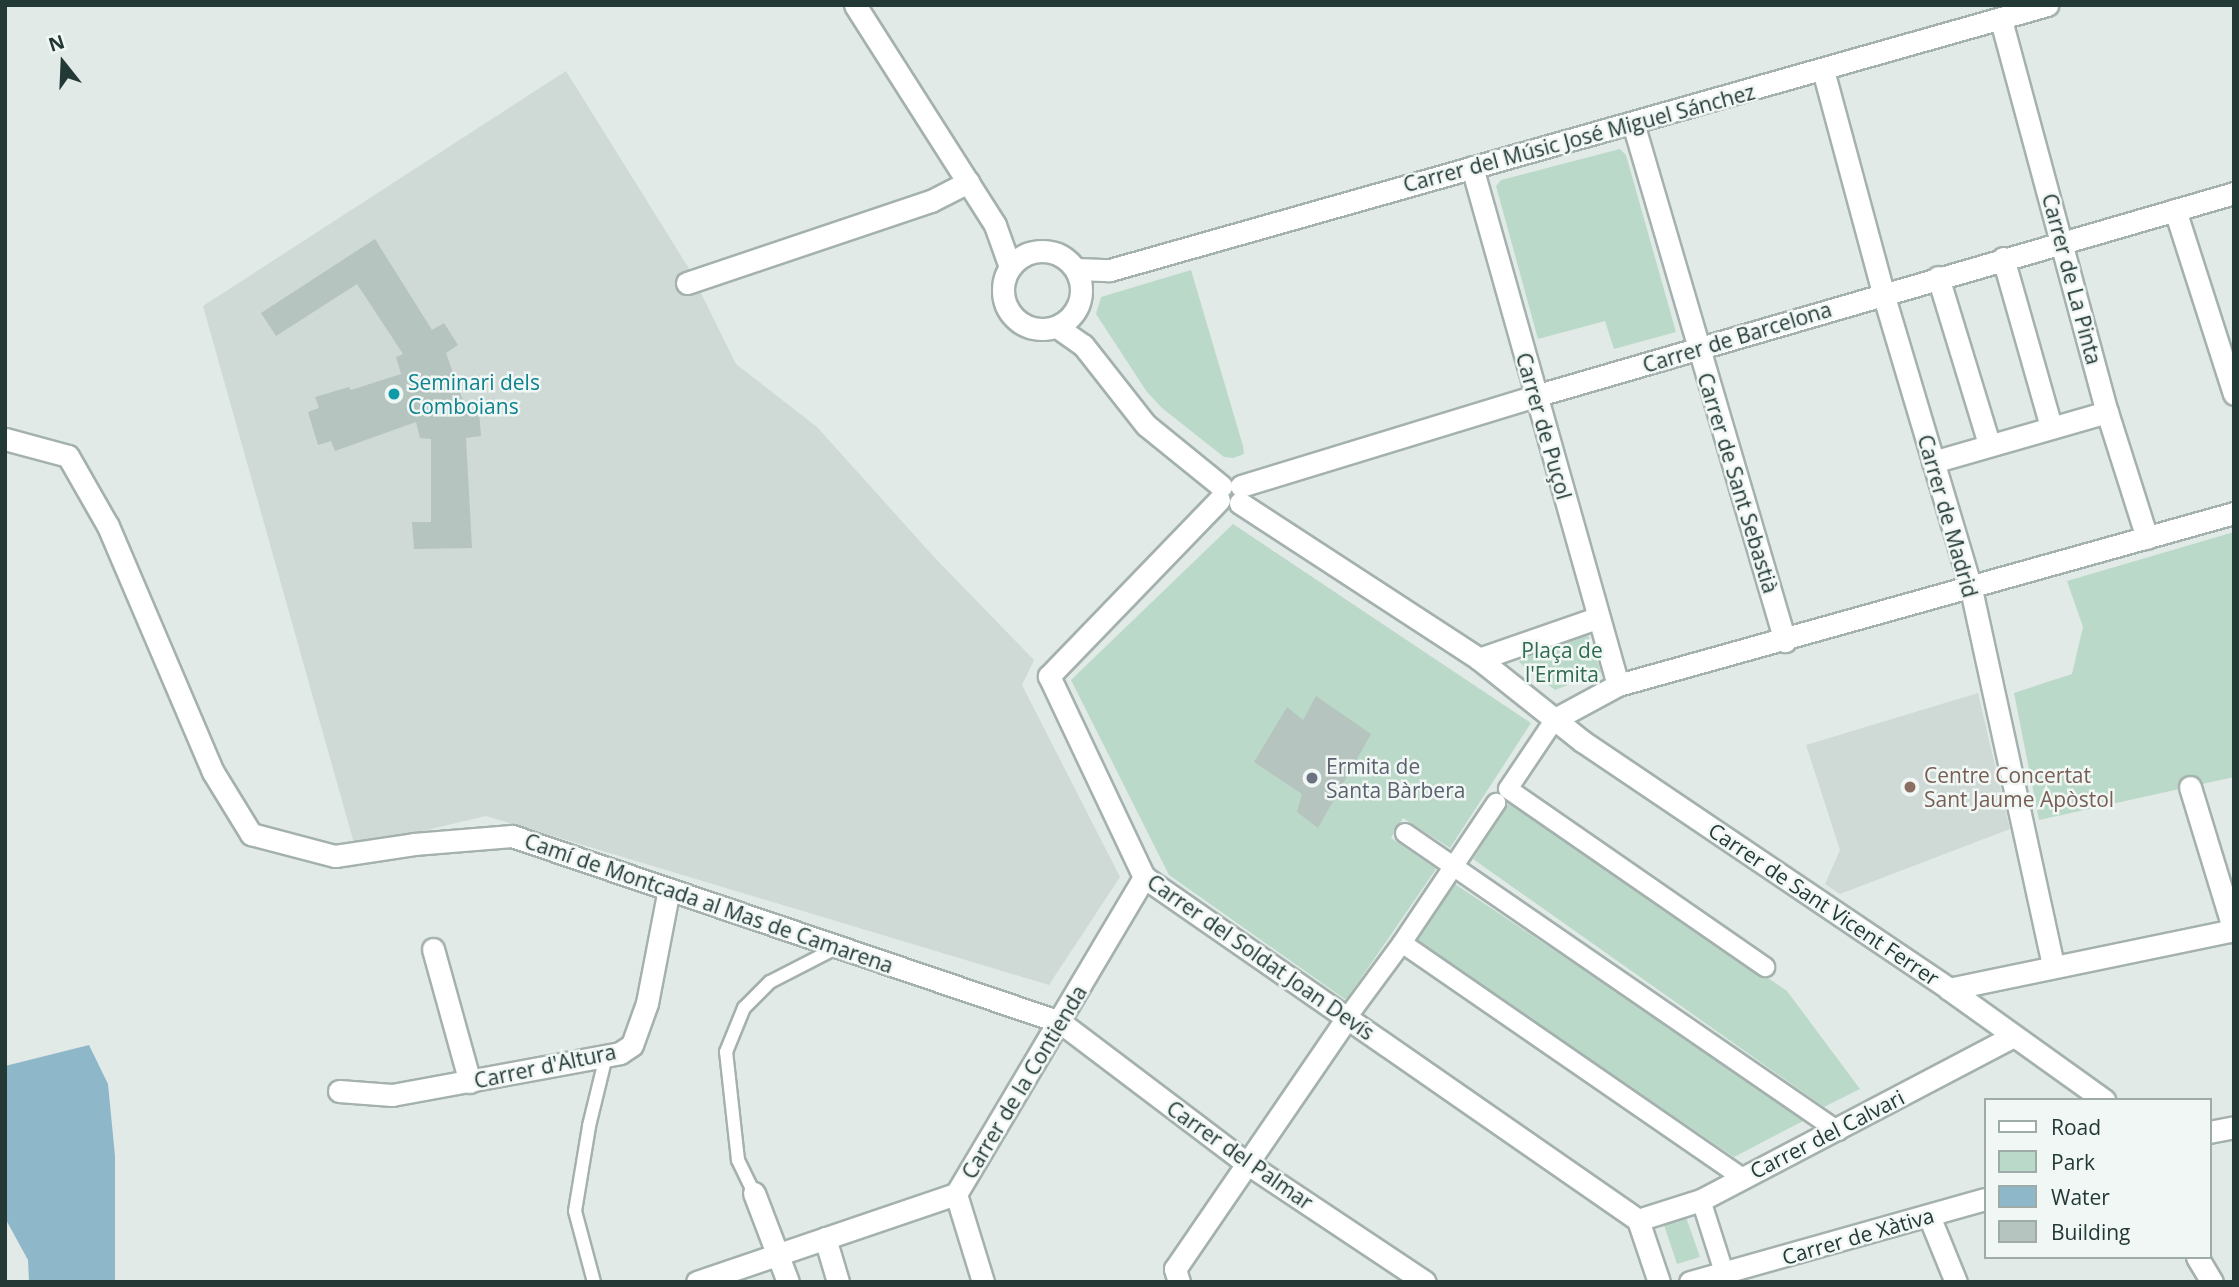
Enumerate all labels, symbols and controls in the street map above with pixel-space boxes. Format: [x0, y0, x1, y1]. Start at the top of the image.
north arrow [28, 28, 98, 98]
text: N [45, 28, 68, 58]
street label: Carrer del Músic José Miguel Sánchez [1400, 79, 1758, 197]
street label: Carrer de La Pinta [2037, 191, 2107, 367]
street label: Carrer de Barcelona [1640, 296, 1834, 378]
street label: Carrer de Puçol [1511, 350, 1577, 502]
place label: Seminari dels Comboians [408, 369, 540, 419]
street label: Carrer de Sant Sebastià [1692, 370, 1784, 596]
marker: Seminari dels Comboians [386, 386, 402, 402]
street label: Carrer de Madrid [1913, 432, 1983, 600]
park label: Plaça de l'Ermita [1521, 637, 1603, 687]
place label: Ermita de Santa Bàrbera [1326, 753, 1465, 803]
place label: Centre Concertat Sant Jaume Apòstol [1924, 762, 2114, 812]
marker: Ermita de Santa Bàrbera [1304, 770, 1320, 786]
marker: Centre Concertat Sant Jaume Apòstol [1902, 779, 1918, 795]
street label: Carrer de Sant Vicent Ferrer [1704, 817, 1944, 991]
street label: Camí de Montcada al Mas de Camarena [521, 828, 897, 978]
street label: Carrer del Soldat Joan Devís [1143, 869, 1379, 1045]
street label: Carrer de la Contienda [956, 981, 1092, 1183]
street label: Carrer d'Altura [472, 1039, 618, 1093]
street label: Carrer del Calvari [1746, 1084, 1908, 1184]
street label: Carrer del Palmar [1162, 1095, 1318, 1215]
legend [1983, 1098, 2211, 1259]
text: Road [2051, 1113, 2101, 1141]
text: Park [2051, 1148, 2095, 1176]
text: Water [2051, 1183, 2110, 1211]
street label: Carrer de Xàtiva [1779, 1202, 1937, 1270]
text: Building [2051, 1218, 2130, 1246]

